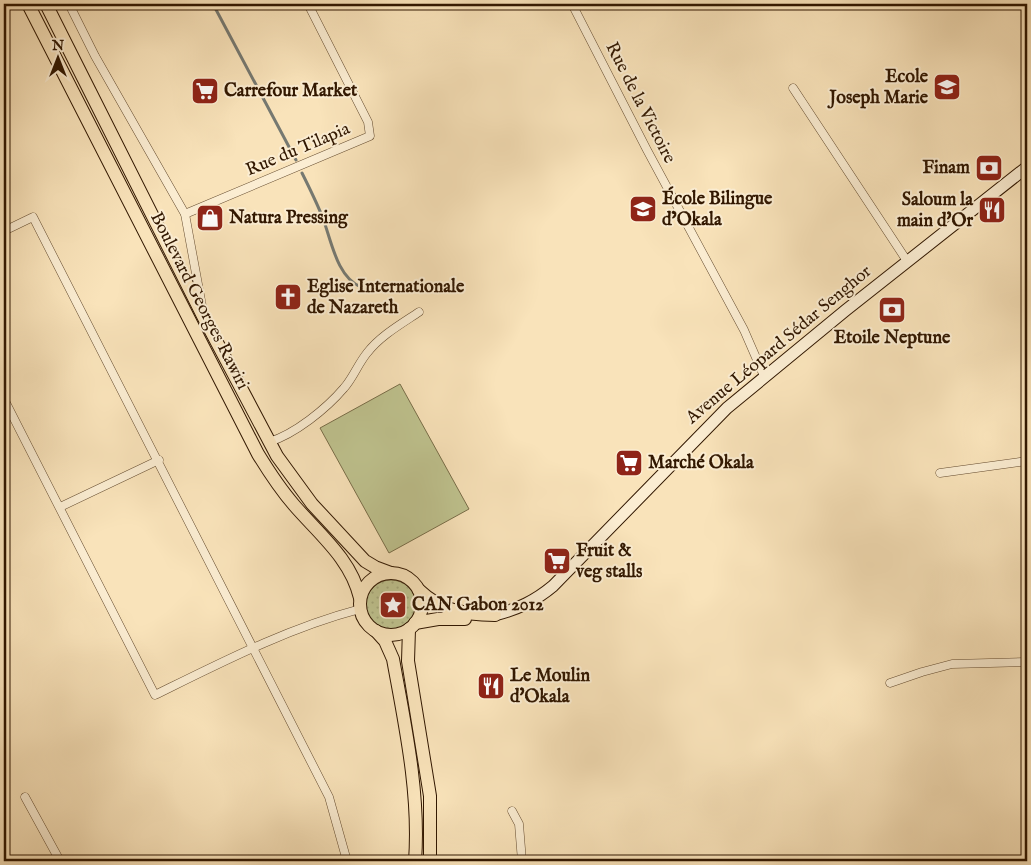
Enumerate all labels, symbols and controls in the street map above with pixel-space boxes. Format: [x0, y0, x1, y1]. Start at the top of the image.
north arrow [32, 32, 82, 82]
text: N [51, 37, 64, 55]
street label: Rue de la Victoire [600, 38, 680, 168]
place label: Ecole Joseph Marie [827, 66, 929, 110]
school or university icon: Ecole Joseph Marie [932, 72, 962, 102]
supermarket icon: Carrefour Market [190, 76, 220, 106]
place label: Carrefour Market [224, 80, 358, 103]
street label: Rue du Tilapia [242, 118, 354, 182]
bank icon: Finam [974, 153, 1004, 183]
place label: Finam [922, 157, 970, 180]
place label: École Bilingue d’Okala [662, 186, 773, 232]
place label: Saloum la main d'Or [897, 189, 974, 233]
school or university icon: École Bilingue d’Okala [628, 194, 658, 224]
restaurant icon: Saloum la main d'Or [977, 195, 1007, 225]
shop icon: Natura Pressing [195, 203, 225, 233]
place label: Natura Pressing [228, 207, 349, 230]
street label: Boulevard Georges Rawiri [144, 208, 254, 394]
street label: Avenue Léopard Sédar Senghor [681, 260, 877, 430]
place label: Eglise Internationale de Nazareth [307, 276, 465, 320]
church icon: Eglise Internationale de Nazareth [273, 282, 303, 312]
bank icon: Etoile Neptune [877, 295, 907, 325]
place label: Etoile Neptune [834, 327, 951, 350]
supermarket icon: Marché Okala [614, 448, 644, 478]
place label: Marché Okala [648, 452, 755, 475]
place label: Fruit & veg stalls [575, 540, 643, 584]
supermarket icon: Fruit & veg stalls [542, 546, 572, 576]
place icon: CAN Gabon 2012 [378, 590, 408, 620]
place label: CAN Gabon 2012 [412, 594, 544, 617]
place label: Le Moulin d'Okala [510, 665, 591, 709]
restaurant icon: Le Moulin d'Okala [476, 671, 506, 701]

